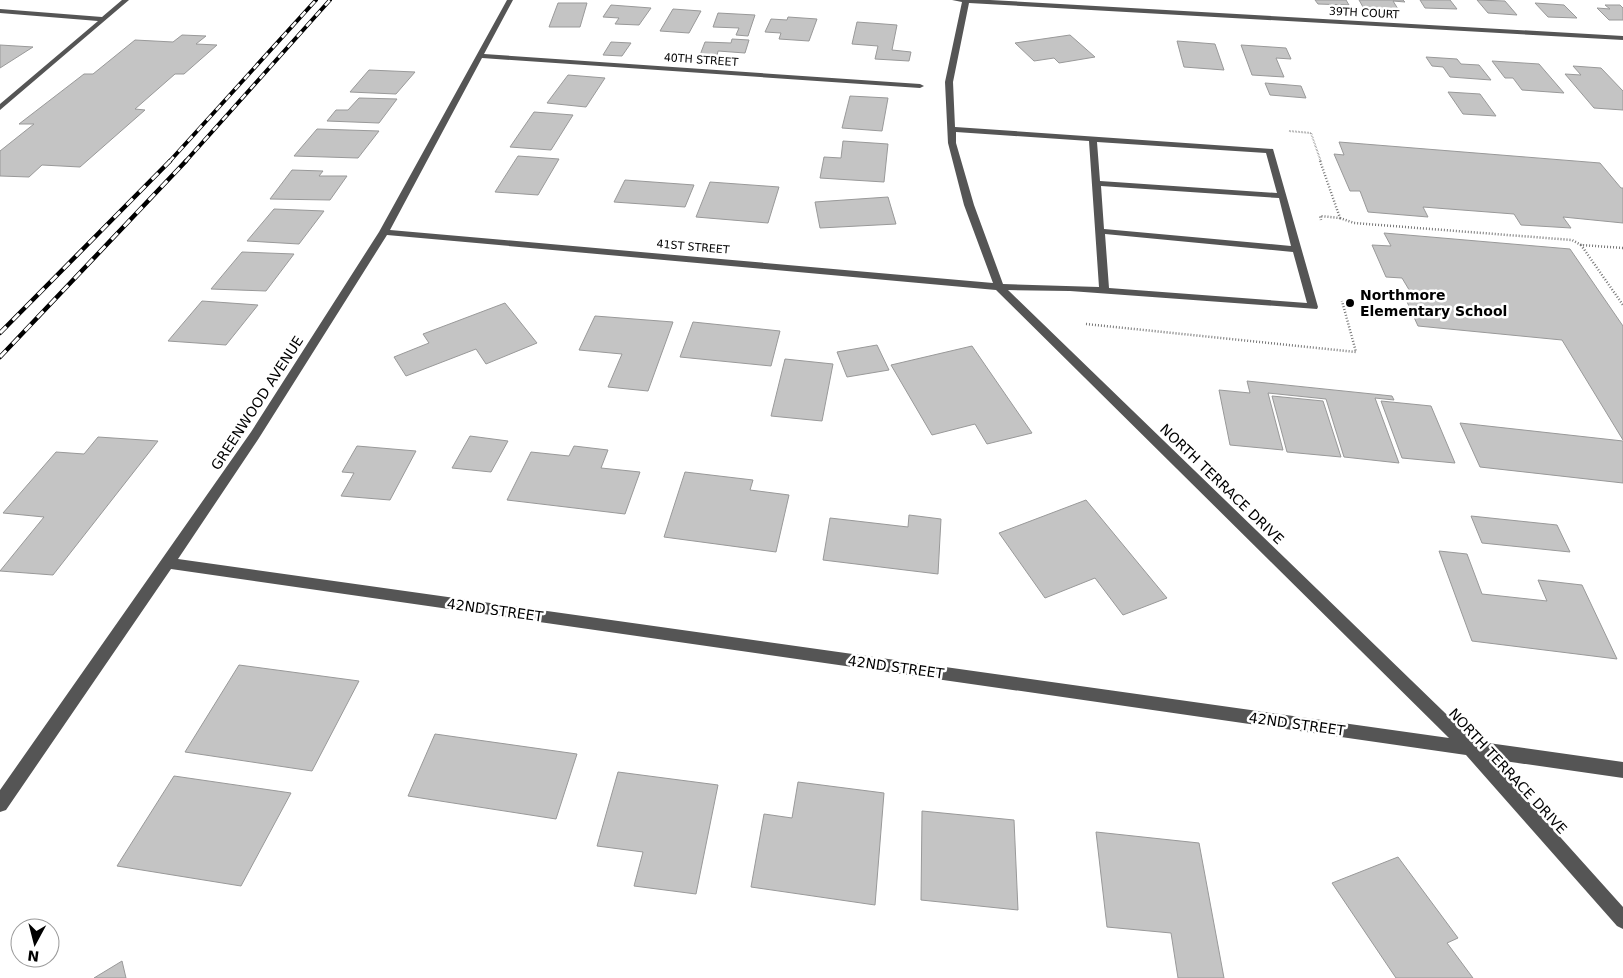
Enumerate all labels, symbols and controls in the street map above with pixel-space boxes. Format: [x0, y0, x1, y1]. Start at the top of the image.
street label: 39TH COURT [1328, 5, 1400, 21]
street label: 40TH STREET [663, 51, 739, 69]
street label: 41ST STREET [656, 237, 730, 257]
place label: Northmore Elementary School [1360, 287, 1507, 319]
marker: Northmore Elementary School [1344, 297, 1356, 309]
street label: GREENWOOD AVENUE [208, 333, 306, 473]
street label: NORTH TERRACE DRIVE [1157, 421, 1287, 547]
street label: 42ND STREET [446, 595, 545, 625]
street label: 42ND STREET [847, 652, 946, 682]
street label: NORTH TERRACE DRIVE [1446, 705, 1570, 837]
street label: 42ND STREET [1248, 709, 1347, 739]
north arrow [10, 918, 60, 968]
text: N [27, 947, 40, 965]

